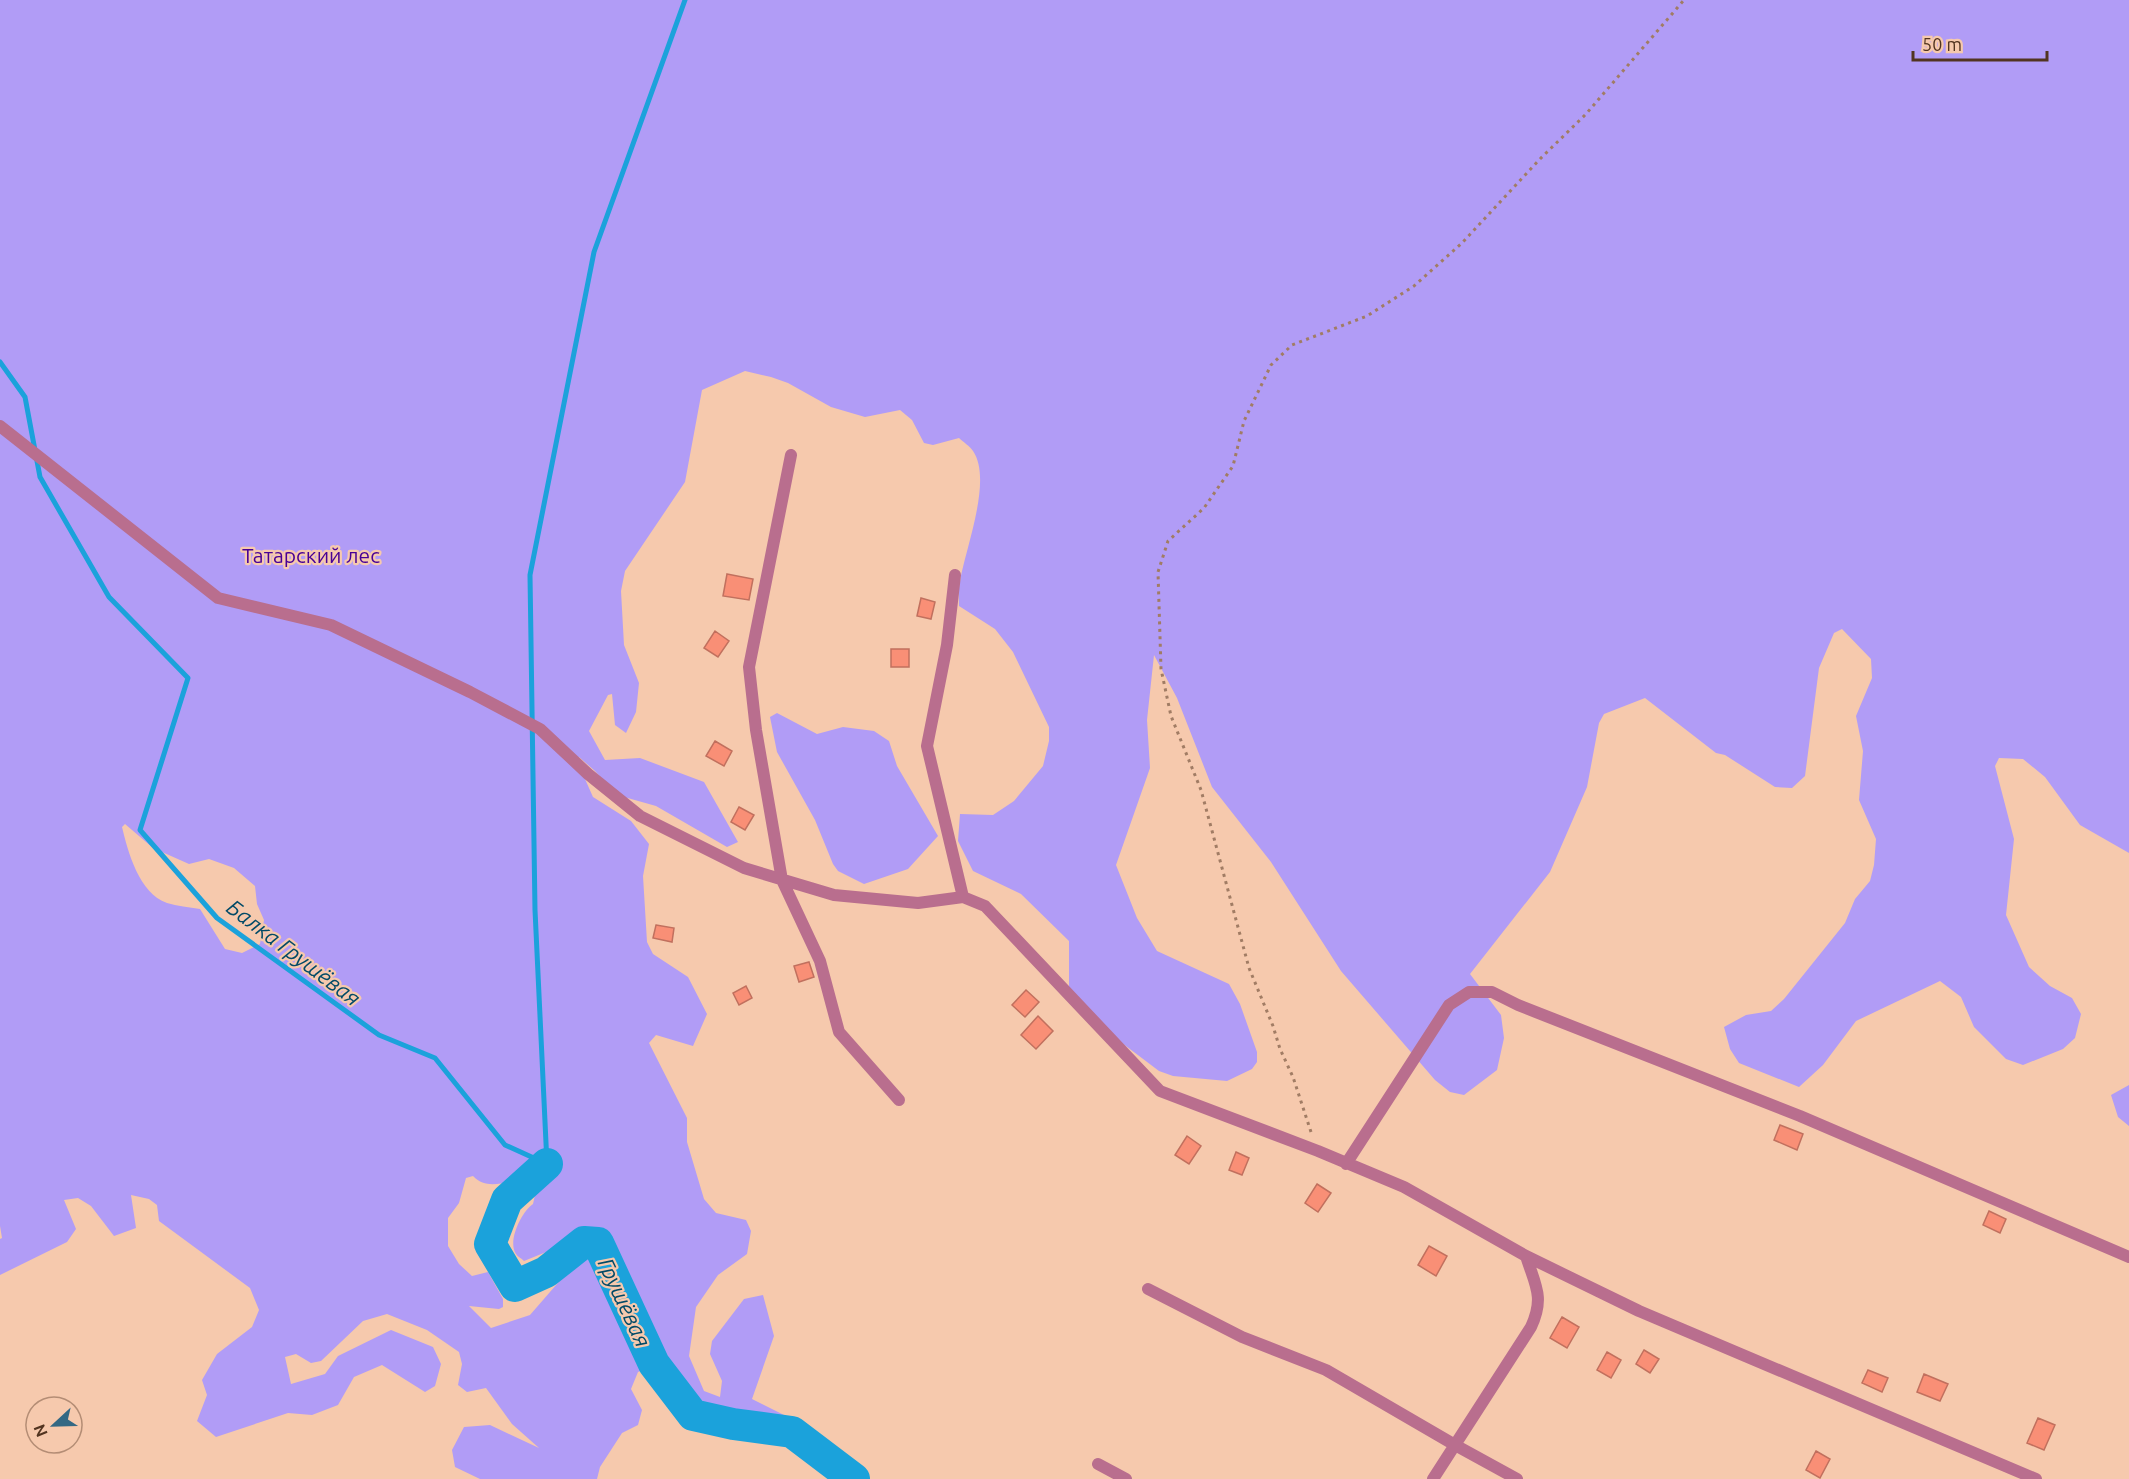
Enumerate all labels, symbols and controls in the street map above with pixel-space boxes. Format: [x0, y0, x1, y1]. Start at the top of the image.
scale bar [1913, 24, 2046, 62]
text: 50 m [1922, 34, 1962, 54]
park label: Татарский лес [242, 543, 380, 567]
water label: Балка Грушёвая [222, 894, 366, 1010]
water label: Грушёвая [594, 1254, 656, 1350]
north arrow [24, 1395, 84, 1455]
text: N [30, 1422, 51, 1440]

